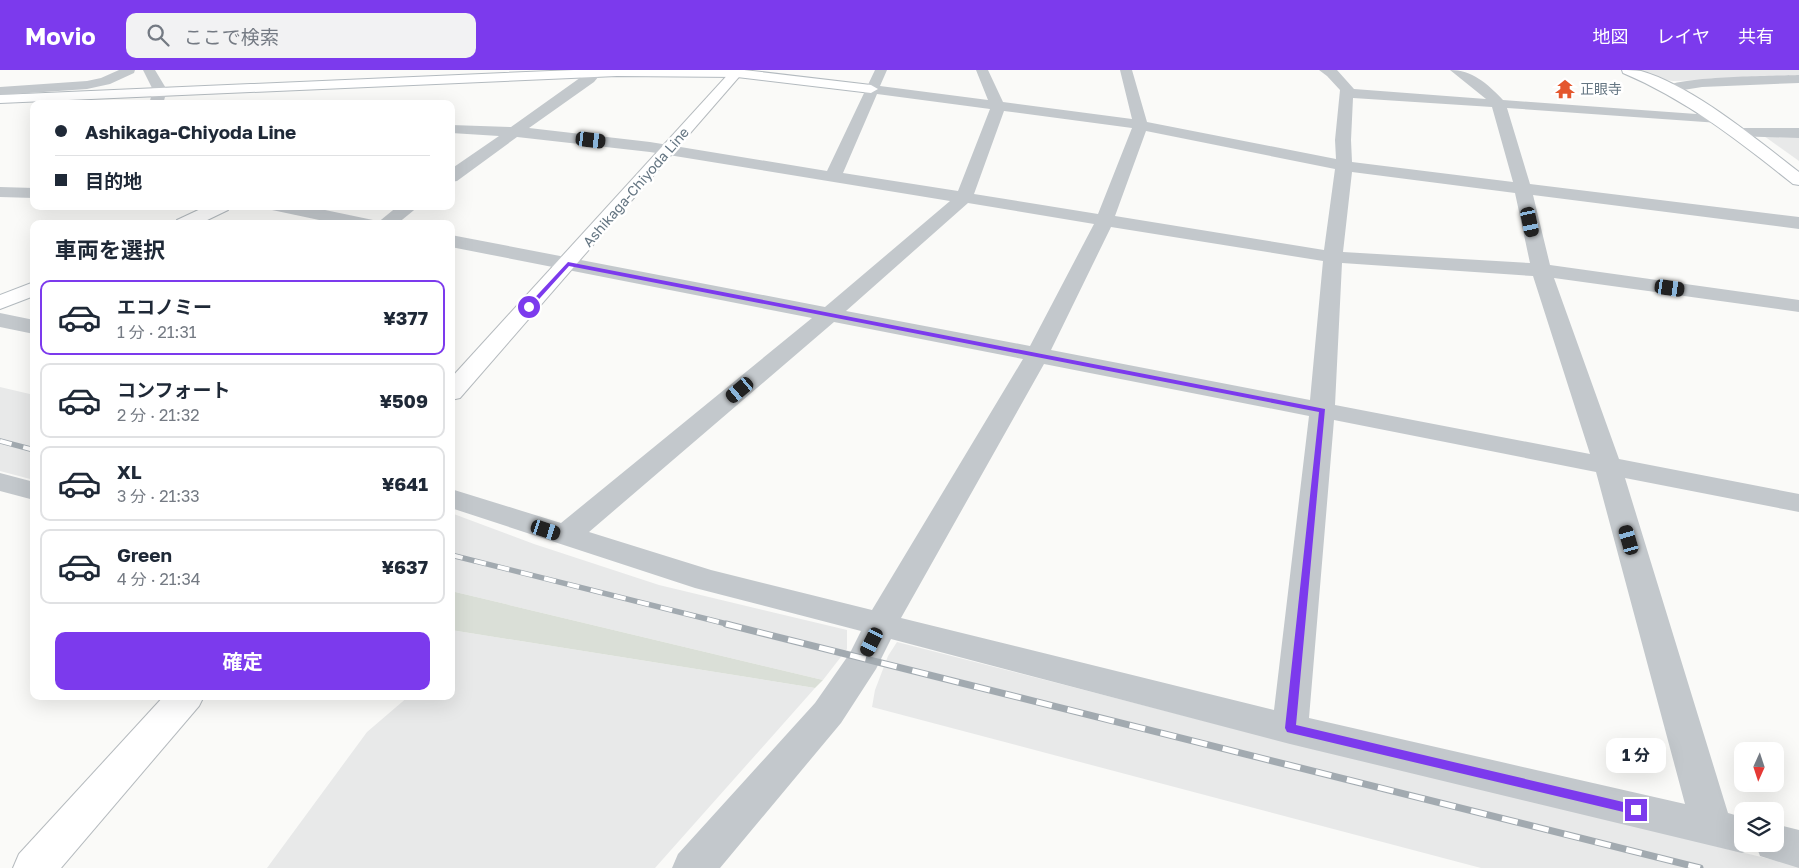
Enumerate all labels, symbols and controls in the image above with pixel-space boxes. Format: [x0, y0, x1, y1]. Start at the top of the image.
search box [126, 13, 476, 58]
text: Movio [25, 21, 96, 50]
icon: search [144, 21, 172, 49]
text: ここで検索 [184, 25, 279, 48]
text: 地図 [1593, 25, 1629, 47]
text: レイヤ [1657, 25, 1710, 47]
text: 共有 [1738, 25, 1774, 47]
temple icon: 正眼寺 [1554, 78, 1576, 100]
place label: 正眼寺 [1580, 80, 1622, 97]
text: Ashikaga-Chiyoda Line [85, 120, 296, 143]
street label: Ashikaga-Chiyoda Line [579, 123, 692, 250]
car [575, 131, 606, 149]
text: 目的地 [85, 169, 142, 192]
car [1519, 206, 1540, 238]
text: 車両を選択 [55, 236, 165, 263]
car [1654, 278, 1685, 298]
icon: car [57, 295, 102, 340]
text: エコノミー [117, 295, 212, 318]
route start [518, 296, 540, 318]
text: ¥377 [383, 306, 428, 329]
text: 1 分 · 21:31 [117, 322, 197, 342]
car [723, 375, 756, 405]
icon: car [57, 378, 102, 423]
text: コンフォート [117, 378, 230, 401]
text: ¥509 [379, 389, 428, 412]
text: 2 分 · 21:32 [117, 405, 200, 425]
text: XL [117, 460, 142, 483]
icon: car [57, 461, 102, 506]
text: ¥641 [382, 472, 428, 495]
text: 3 分 · 21:33 [117, 486, 200, 506]
car [529, 518, 562, 542]
car [1617, 524, 1640, 556]
text: Green [117, 543, 172, 566]
icon: car [57, 544, 102, 589]
text: ¥637 [381, 555, 428, 578]
text: 4 分 · 21:34 [117, 569, 201, 589]
car [858, 625, 885, 659]
button: 確定 [55, 632, 430, 690]
callout: 1 分 [1606, 738, 1666, 772]
north arrow [1734, 742, 1784, 792]
map controls [1734, 742, 1784, 852]
text: 1 分 [1622, 745, 1650, 765]
route end [1625, 799, 1647, 821]
button: layers [1734, 802, 1784, 852]

